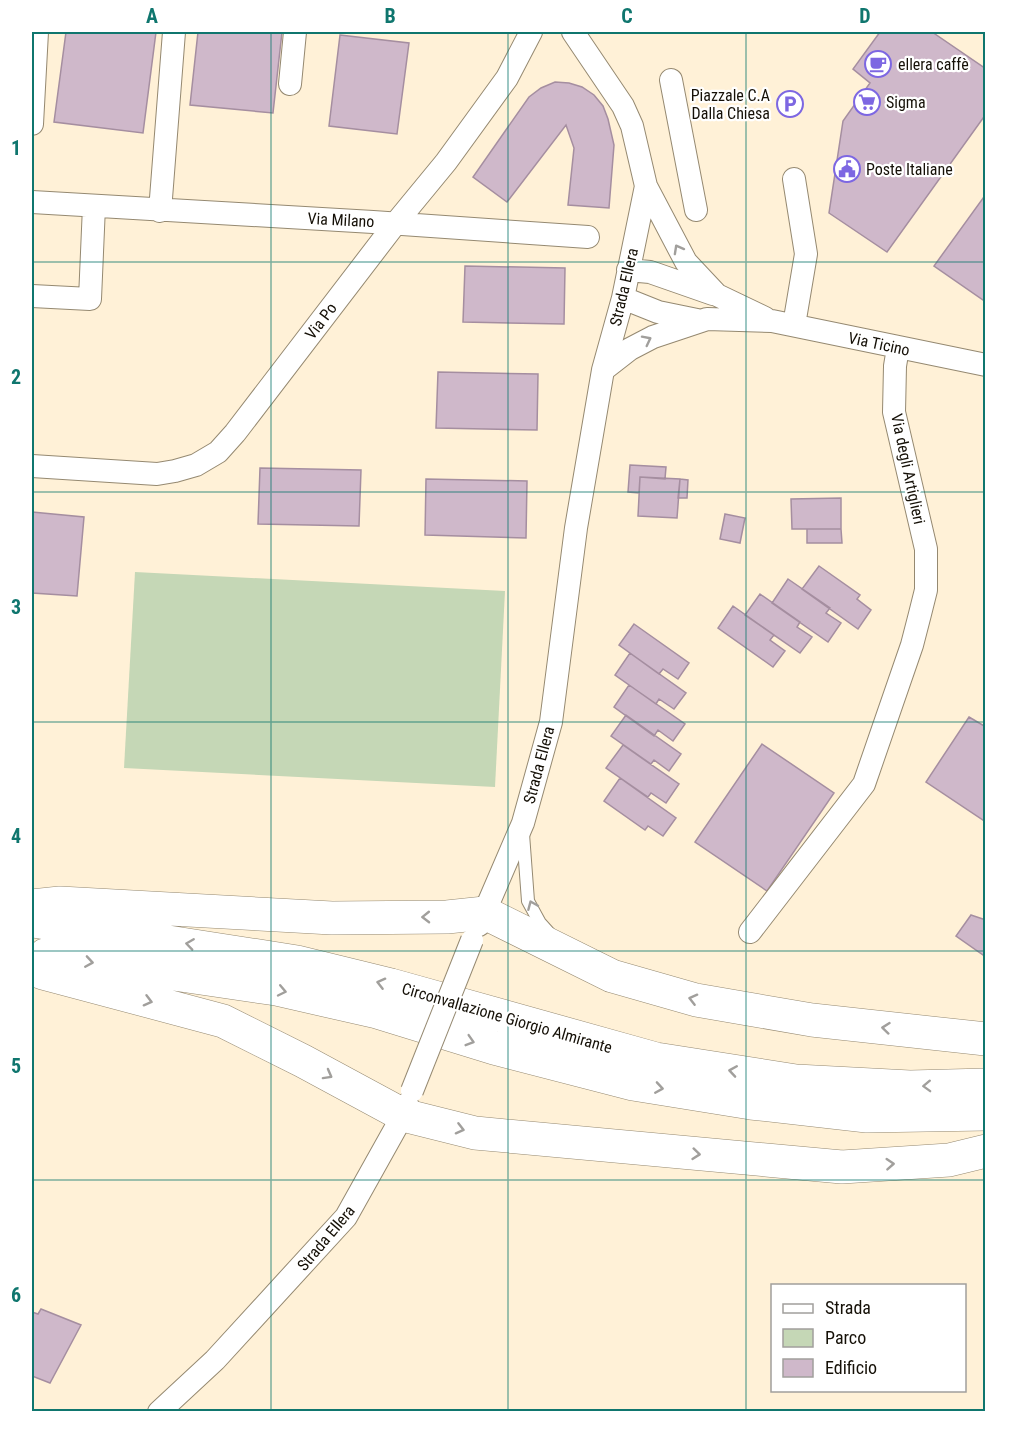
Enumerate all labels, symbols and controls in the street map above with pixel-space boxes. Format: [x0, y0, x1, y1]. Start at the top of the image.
text: A [146, 4, 158, 28]
text: B [384, 4, 396, 28]
text: C [621, 4, 633, 28]
text: D [859, 4, 871, 28]
cafe icon: ellera caffè [863, 49, 893, 79]
place label: ellera caffè [898, 55, 969, 74]
place label: Piazzale C.A Dalla Chiesa [691, 86, 770, 123]
supermarket icon: Sigma [852, 87, 882, 117]
parking icon: Piazzale C.A Dalla Chiesa [775, 89, 805, 119]
place label: Sigma [886, 93, 926, 112]
text: 1 [11, 136, 21, 160]
public building icon: Poste Italiane [832, 154, 862, 184]
place label: Poste Italiane [866, 160, 953, 179]
street label: Via Milano [307, 209, 375, 231]
one-way arrow [674, 245, 685, 255]
street label: Strada Ellera [606, 246, 642, 328]
street label: Via Po [301, 299, 341, 343]
street label: Via Ticino [846, 328, 912, 360]
one-way arrow [641, 336, 651, 347]
text: 2 [11, 365, 21, 389]
street label: Via degli Artiglieri [887, 412, 929, 526]
text: 3 [11, 595, 21, 619]
street label: Strada Ellera [520, 724, 558, 806]
text: 4 [11, 824, 21, 848]
one-way arrow [527, 901, 539, 912]
one-way arrow [422, 911, 431, 923]
one-way arrow [186, 939, 195, 951]
one-way arrow [85, 955, 94, 967]
one-way arrow [376, 978, 387, 990]
street label: Circonvallazione Giorgio Almirante [400, 979, 614, 1057]
one-way arrow [277, 983, 287, 996]
one-way arrow [688, 993, 698, 1006]
one-way arrow [143, 994, 153, 1007]
one-way arrow [881, 1022, 890, 1035]
one-way arrow [464, 1034, 475, 1046]
text: 5 [11, 1054, 21, 1078]
one-way arrow [728, 1066, 738, 1078]
one-way arrow [322, 1068, 332, 1079]
one-way arrow [923, 1080, 932, 1093]
one-way arrow [655, 1082, 664, 1094]
one-way arrow [455, 1122, 465, 1135]
one-way arrow [691, 1147, 700, 1160]
one-way arrow [886, 1157, 895, 1170]
street label: Strada Ellera [293, 1201, 359, 1275]
text: 6 [11, 1283, 21, 1307]
legend [771, 1284, 966, 1392]
text: Strada [825, 1297, 871, 1318]
text: Parco [825, 1327, 866, 1348]
text: Edificio [825, 1357, 877, 1378]

